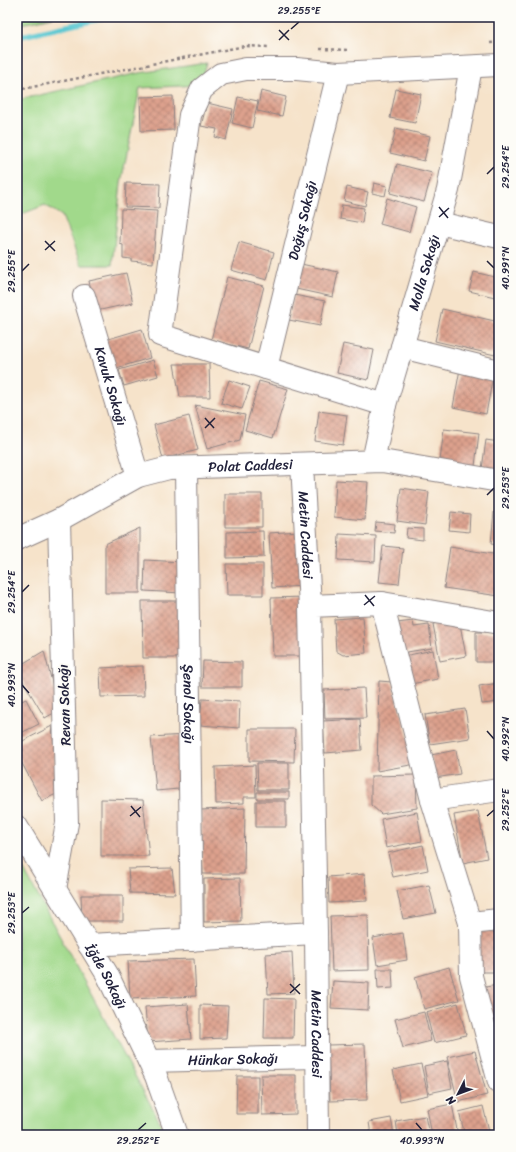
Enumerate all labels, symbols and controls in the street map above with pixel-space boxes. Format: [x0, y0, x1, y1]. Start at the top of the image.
text: 29.255°E [278, 2, 322, 20]
text: 29.254°E [497, 144, 515, 188]
street label: Doğuş Sokağı [281, 178, 324, 263]
street label: Molla Sokağı [401, 231, 447, 314]
text: 40.991°N [497, 246, 515, 290]
text: 29.255°E [3, 248, 21, 292]
street label: Kavuk Sokağı [87, 343, 134, 429]
street label: Polat Caddesi [208, 452, 294, 480]
text: 29.253°E [497, 465, 515, 509]
street label: Metin Caddesi [291, 490, 321, 581]
text: 29.254°E [3, 569, 21, 613]
text: 40.993°N [3, 663, 21, 707]
street label: Revan Sokağı [51, 664, 78, 746]
street label: Şenol Sokağı [175, 664, 202, 744]
text: 40.992°N [497, 717, 515, 761]
text: 29.252°E [497, 787, 515, 831]
text: 29.253°E [3, 890, 21, 934]
street label: İğde Sokağı [77, 937, 134, 1014]
street label: Metin Caddesi [304, 990, 329, 1079]
street label: Hünkar Sokağı [188, 1046, 278, 1073]
north arrow [438, 1074, 478, 1114]
text: N [441, 1091, 461, 1110]
text: 29.252°E [117, 1132, 161, 1150]
text: 40.993°N [400, 1132, 444, 1150]

